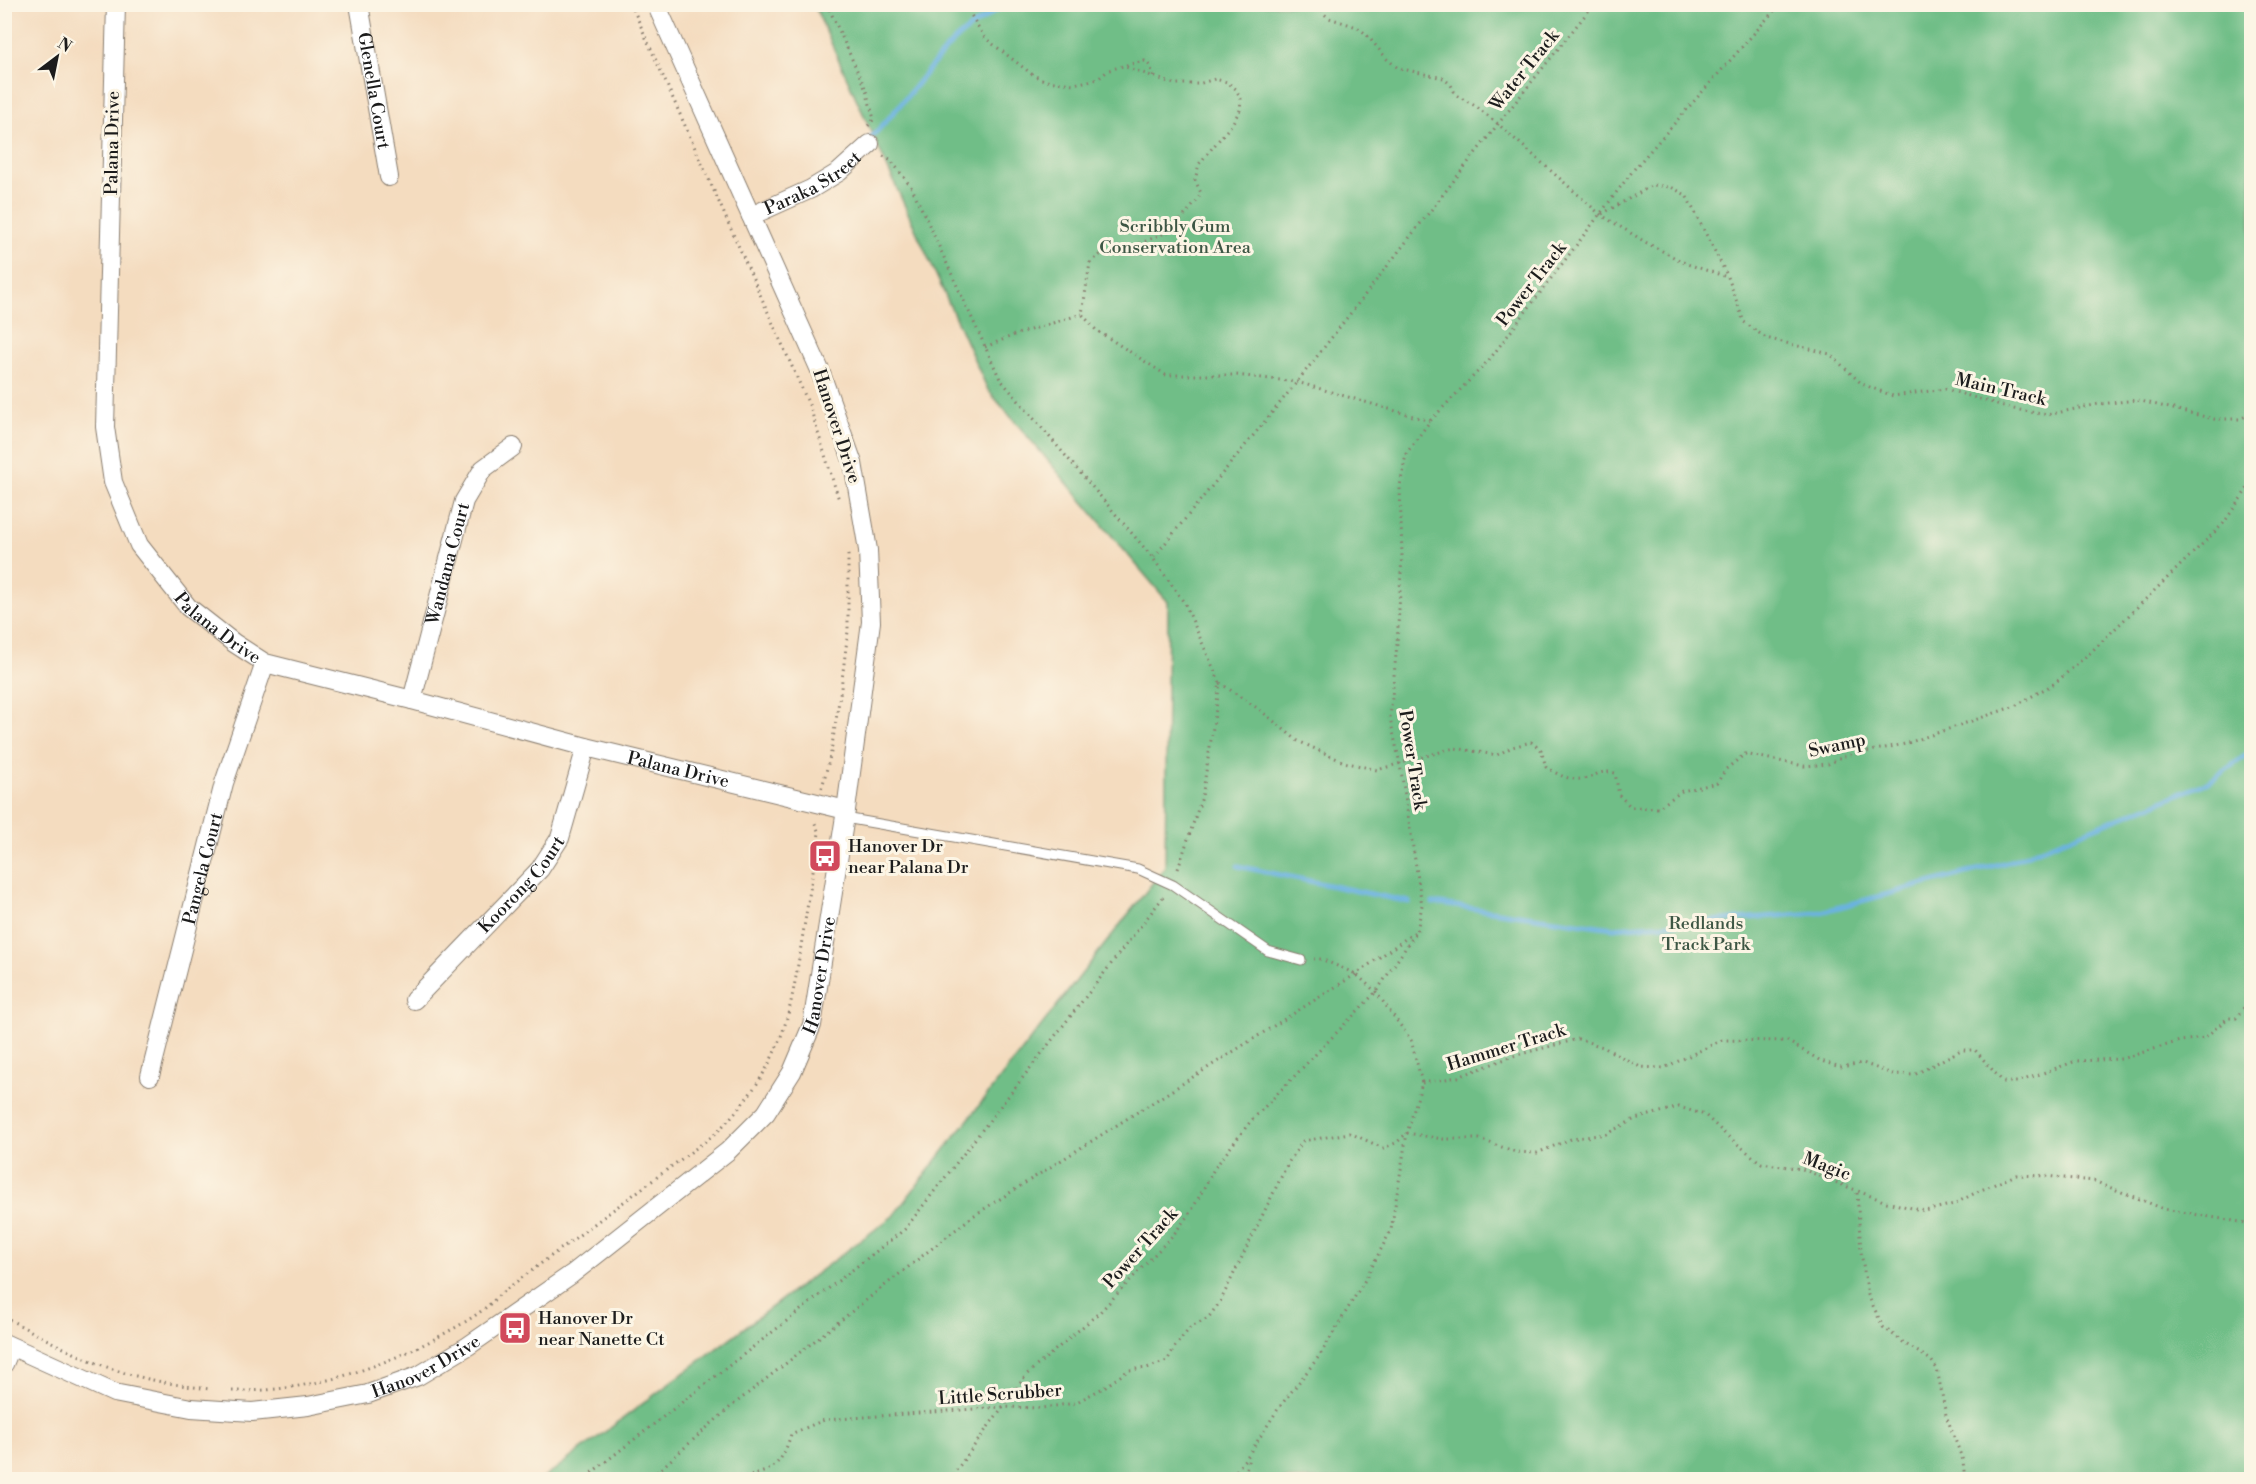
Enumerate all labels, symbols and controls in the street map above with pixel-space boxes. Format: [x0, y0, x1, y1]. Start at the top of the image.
street label: Water Track [1484, 24, 1565, 117]
north arrow [27, 27, 87, 87]
street label: Glenella Court [352, 30, 395, 152]
text: N [54, 33, 75, 57]
street label: Palana Drive [100, 91, 125, 195]
street label: Paraka Street [761, 146, 867, 221]
park label: Scribbly Gum Conservation Area [1099, 215, 1252, 259]
street label: Power Track [1491, 236, 1573, 331]
street label: Hanover Drive [807, 366, 866, 486]
street label: Main Track [1953, 368, 2050, 411]
street label: Wandana Court [421, 500, 475, 628]
street label: Palana Drive [169, 588, 265, 669]
street label: Power Track [1393, 708, 1432, 813]
street label: Swamp [1806, 728, 1868, 763]
street label: Palana Drive [625, 746, 732, 793]
street label: Pangela Court [178, 809, 228, 927]
street label: Koorong Court [473, 831, 571, 938]
place label: Hanover Dr near Palana Dr [848, 835, 969, 879]
bus stop icon: Hanover Dr near Palana Dr [807, 838, 843, 874]
park label: Redlands Track Park [1662, 912, 1752, 956]
street label: Hanover Drive [798, 915, 841, 1038]
street label: Hammer Track [1444, 1018, 1570, 1076]
street label: Magic [1800, 1147, 1854, 1186]
street label: Power Track [1098, 1202, 1184, 1294]
place label: Hanover Dr near Nanette Ct [538, 1307, 665, 1351]
bus stop icon: Hanover Dr near Nanette Ct [497, 1310, 533, 1346]
street label: Hanover Drive [368, 1330, 485, 1404]
street label: Little Scrubber [937, 1379, 1063, 1410]

